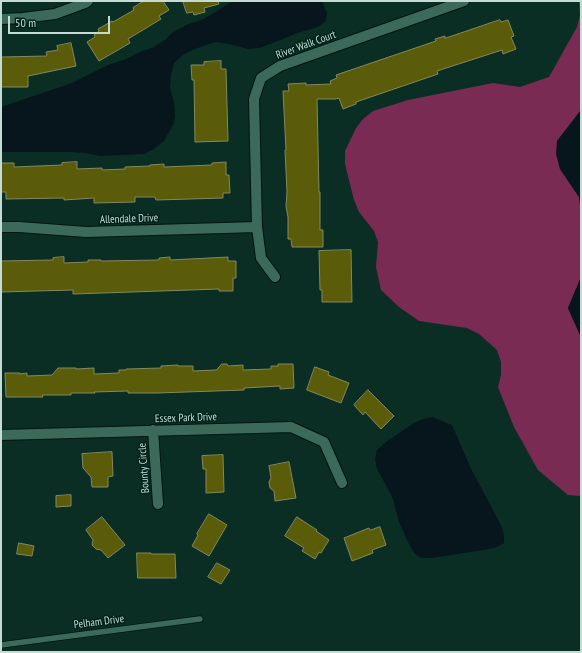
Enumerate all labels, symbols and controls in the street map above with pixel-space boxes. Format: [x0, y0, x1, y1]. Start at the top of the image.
scale bar [10, 8, 112, 34]
text: 50 m [15, 15, 36, 30]
street label: River Walk Court [274, 28, 338, 62]
street label: Allendale Drive [100, 211, 158, 227]
street label: Essex Park Drive [155, 410, 217, 426]
street label: Bounty Circle [136, 442, 152, 494]
street label: Pelham Drive [73, 612, 125, 632]

